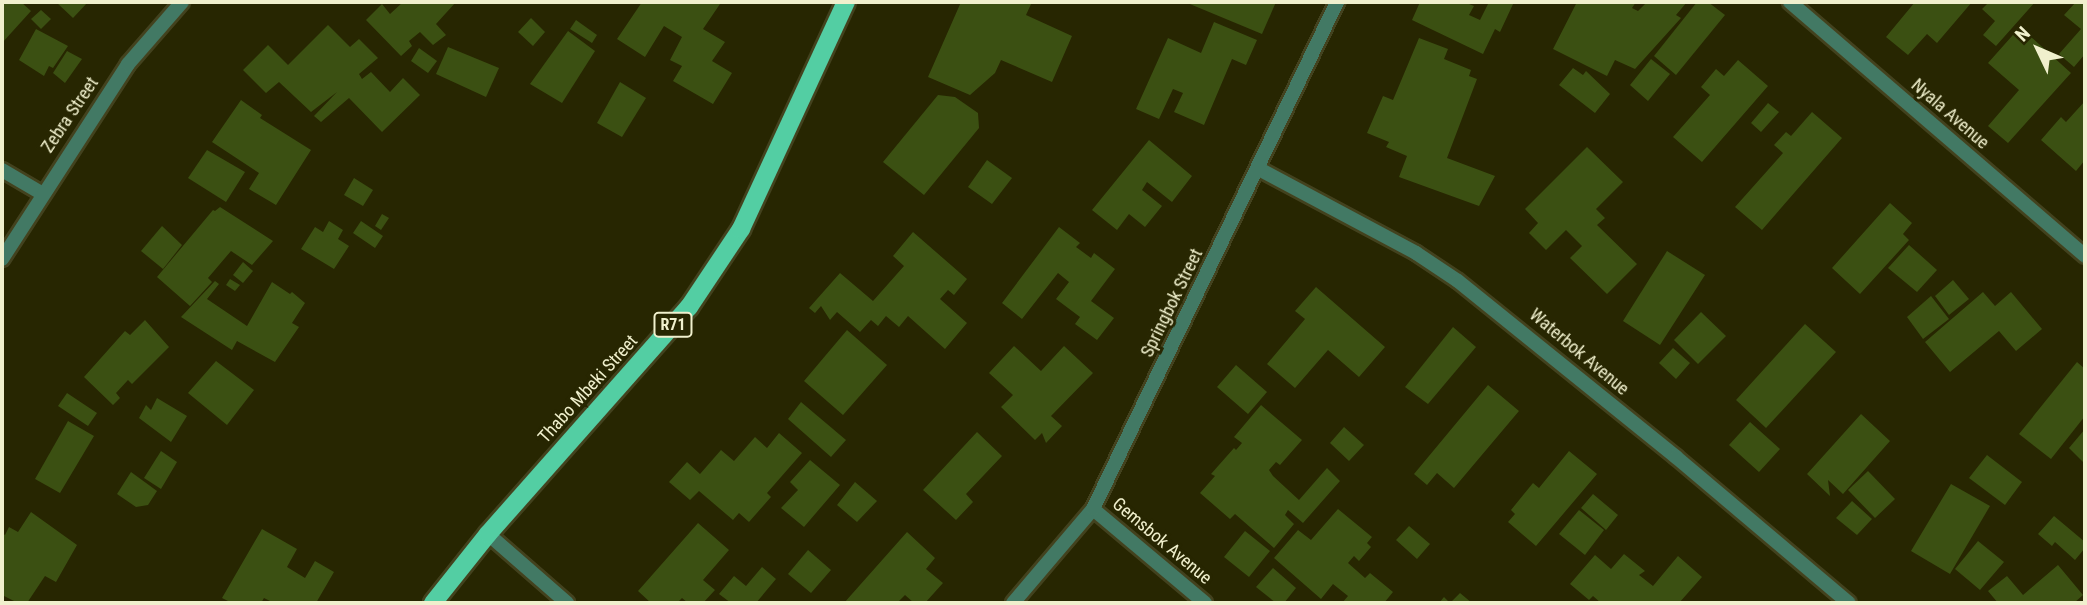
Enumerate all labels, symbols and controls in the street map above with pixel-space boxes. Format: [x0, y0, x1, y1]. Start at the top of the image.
north arrow [2003, 14, 2073, 84]
text: N [2010, 22, 2035, 46]
street label: Zebra Street [37, 73, 103, 157]
street label: Nyala Avenue [1907, 74, 1993, 154]
street label: Springbok Street [1136, 245, 1208, 361]
street label: Waterbok Avenue [1525, 304, 1633, 400]
road number: R71 [652, 312, 694, 338]
street label: Thabo Mbeki Street [534, 330, 642, 448]
street label: Gemsbok Avenue [1108, 493, 1216, 589]

